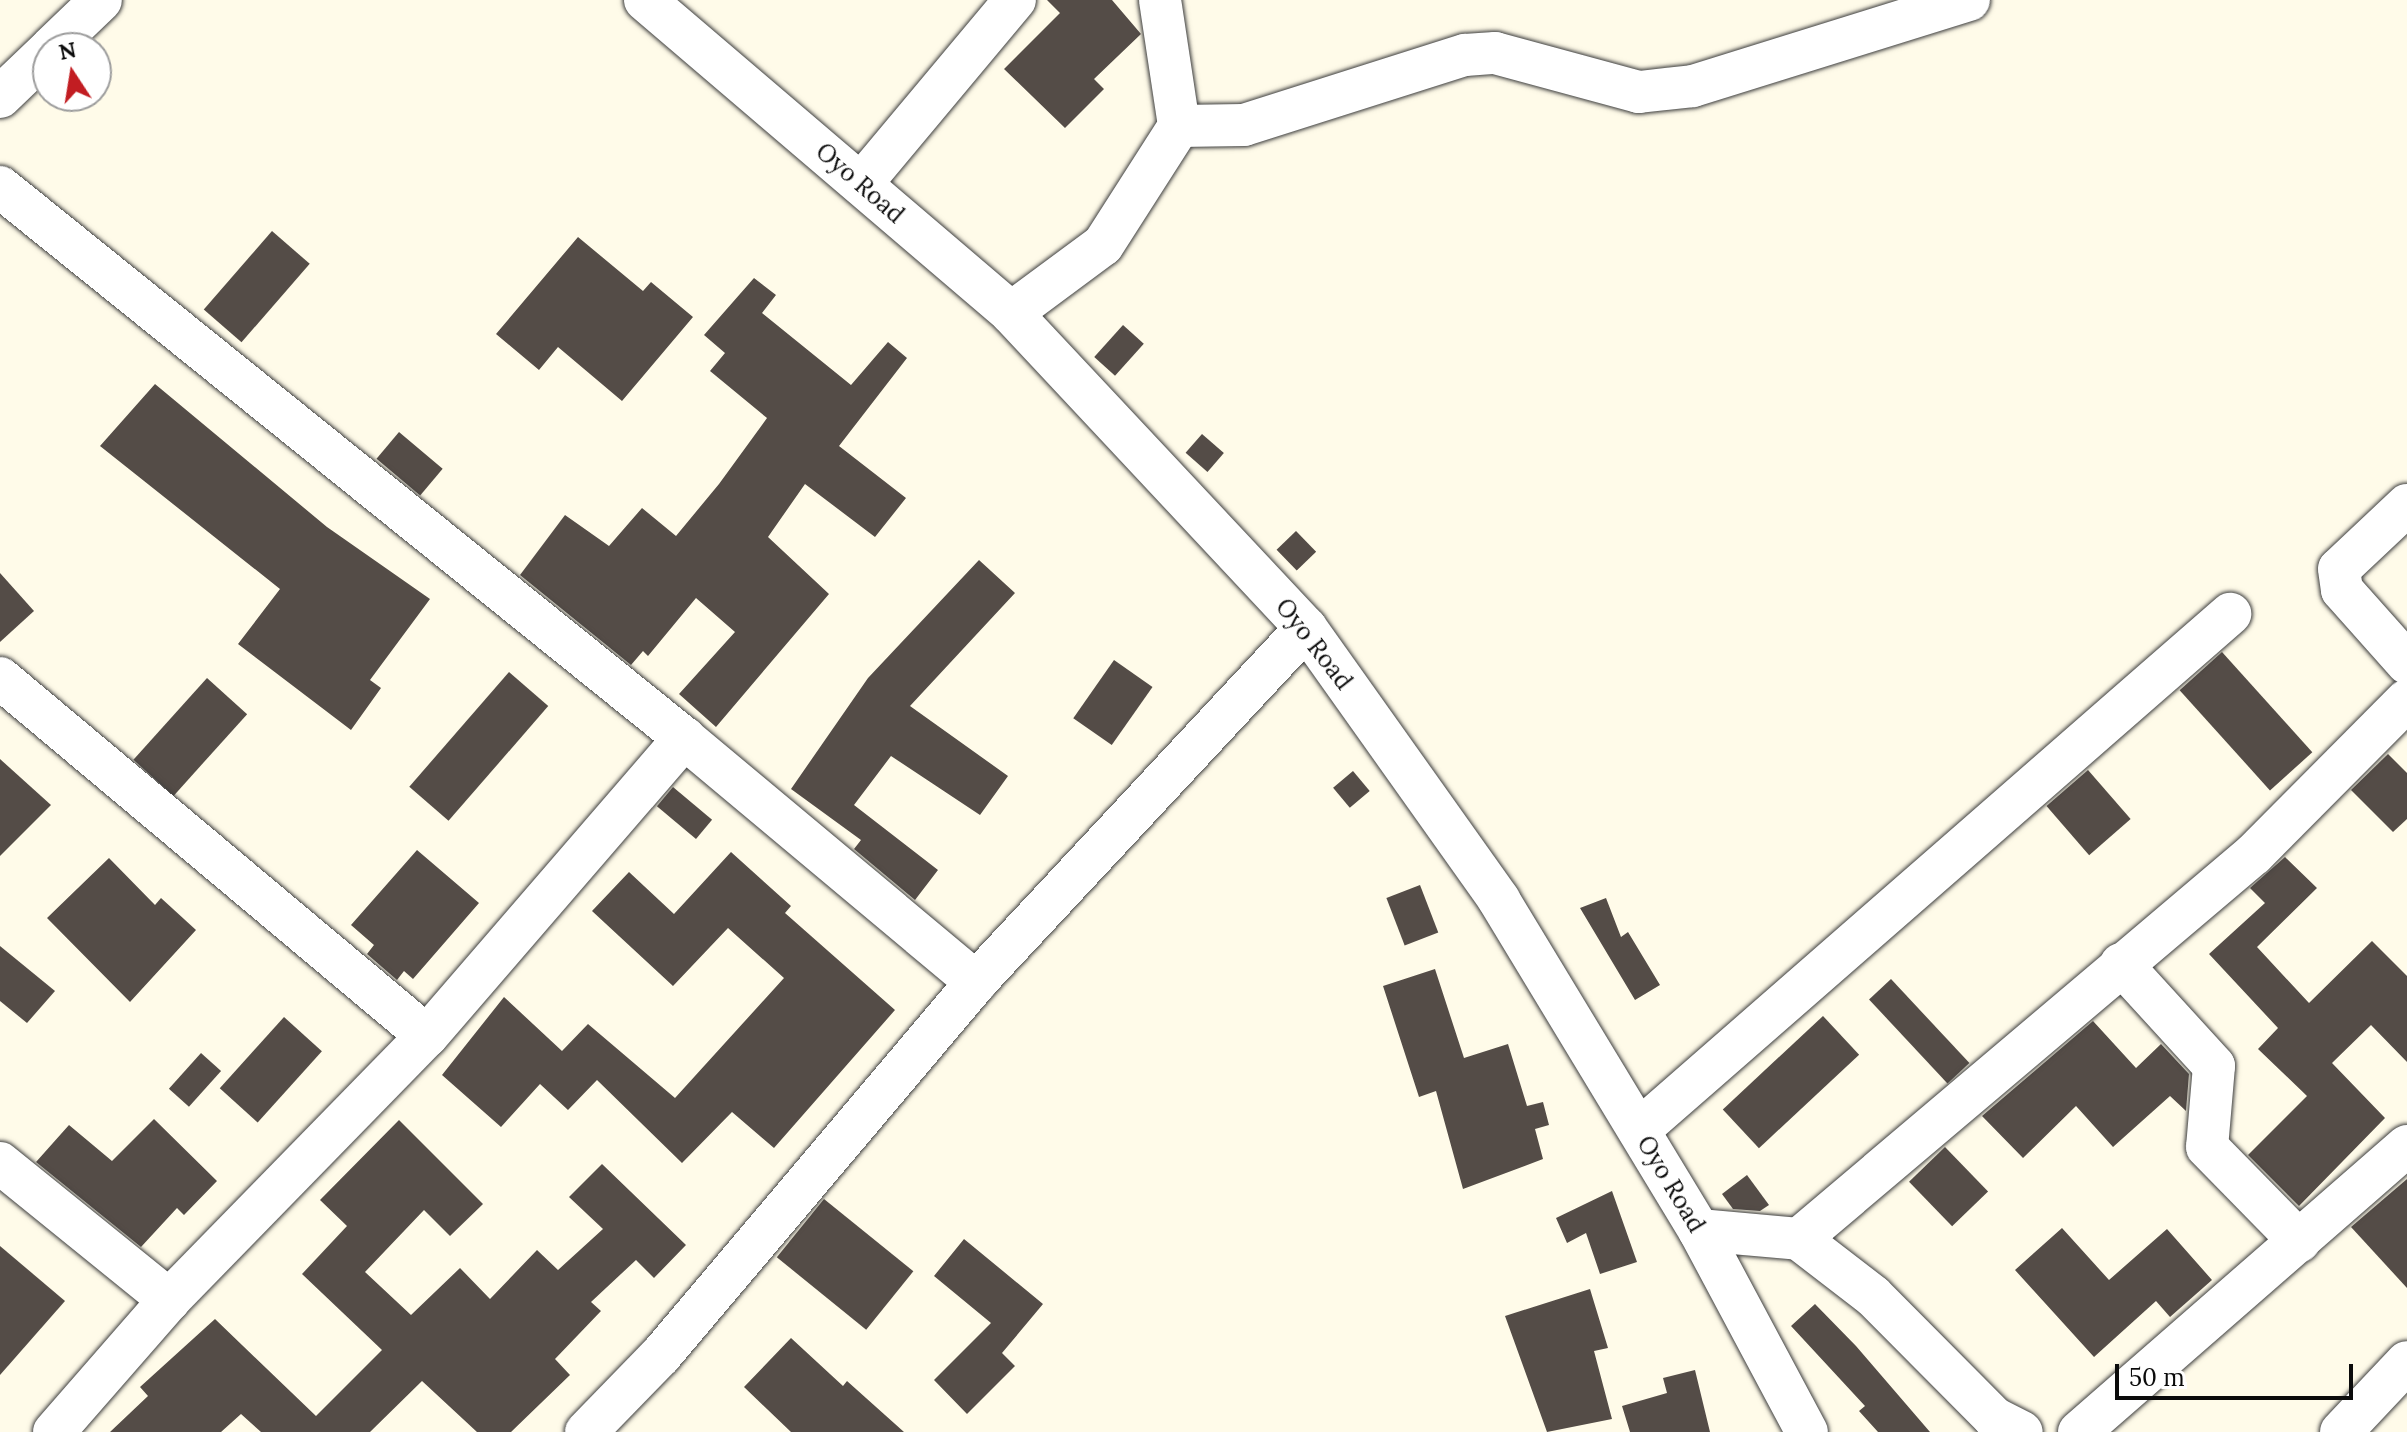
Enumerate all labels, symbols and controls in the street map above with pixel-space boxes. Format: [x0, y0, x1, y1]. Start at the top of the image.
north arrow [32, 32, 112, 112]
text: N [56, 35, 79, 66]
street label: Oyo Road [810, 137, 910, 229]
street label: Oyo Road [1270, 593, 1358, 695]
street label: Oyo Road [1631, 1131, 1711, 1237]
scale bar [2119, 1348, 2357, 1398]
text: 50 m [2129, 1362, 2185, 1393]

